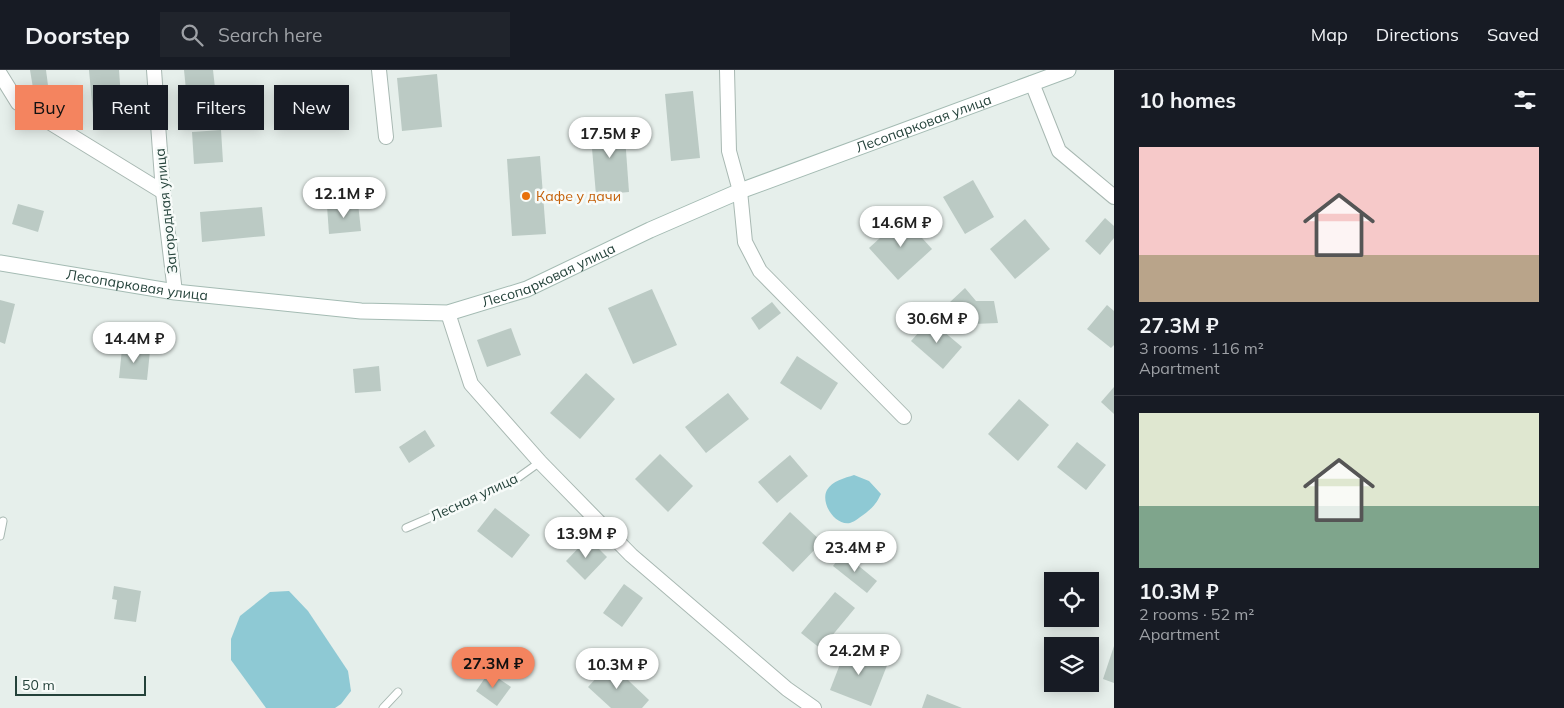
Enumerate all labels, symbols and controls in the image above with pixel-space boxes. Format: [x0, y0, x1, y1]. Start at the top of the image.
search box [160, 12, 510, 57]
text: Doorstep [25, 20, 130, 50]
icon: search [178, 21, 206, 49]
text: Search here [218, 23, 322, 47]
text: Map [1311, 23, 1348, 46]
text: Directions [1376, 23, 1459, 46]
text: Saved [1487, 23, 1539, 46]
chip: Buy [15, 85, 83, 130]
chip: Rent [93, 85, 168, 130]
chip: Filters [178, 85, 264, 130]
chip: New [274, 85, 349, 130]
icon: filters [1511, 86, 1539, 114]
text: 10 homes [1139, 87, 1236, 113]
street label: Лесопарковая улица [853, 90, 994, 157]
pin: 17.5M ₽ [564, 116, 656, 159]
text: 17.5M ₽ [580, 123, 640, 143]
street label: Загородная улица [150, 147, 182, 275]
pin: 12.1M ₽ [298, 176, 390, 219]
icon: home [1294, 180, 1384, 270]
text: 12.1M ₽ [314, 183, 374, 203]
place label: Кафе у дачи [536, 187, 621, 205]
marker: Кафе у дачи [520, 190, 532, 202]
pin: 14.6M ₽ [855, 206, 947, 248]
text: 14.6M ₽ [871, 212, 931, 232]
street label: Лесопарковая улица [480, 239, 618, 311]
street label: Лесопарковая улица [65, 265, 209, 304]
pin: 30.6M ₽ [891, 302, 983, 344]
text: 30.6M ₽ [907, 308, 967, 328]
text: 27.3M ₽ [1139, 312, 1219, 338]
pin: 14.4M ₽ [88, 322, 180, 364]
text: 14.4M ₽ [104, 328, 164, 348]
text: 3 rooms · 116 m² [1139, 338, 1264, 358]
text: Apartment [1139, 358, 1220, 378]
icon: home [1294, 445, 1384, 535]
street label: Лесная улица [427, 469, 521, 525]
pin: 13.9M ₽ [540, 516, 632, 559]
text: 13.9M ₽ [556, 523, 616, 543]
pin: 23.4M ₽ [809, 530, 901, 573]
text: 23.4M ₽ [825, 537, 885, 557]
map controls [1044, 572, 1099, 692]
button: locate [1044, 572, 1099, 627]
text: 10.3M ₽ [1139, 578, 1219, 604]
text: 2 rooms · 52 m² [1139, 604, 1254, 624]
text: Apartment [1139, 624, 1220, 644]
pin: 24.2M ₽ [813, 634, 905, 676]
button: layers [1044, 637, 1099, 692]
text: 24.2M ₽ [829, 640, 889, 660]
pin: 27.3M ₽ [447, 646, 539, 689]
pin: 10.3M ₽ [571, 648, 663, 690]
text: 27.3M ₽ [463, 653, 523, 673]
text: 10.3M ₽ [587, 654, 647, 674]
scale bar [15, 673, 146, 696]
text: 50 m [22, 676, 55, 694]

